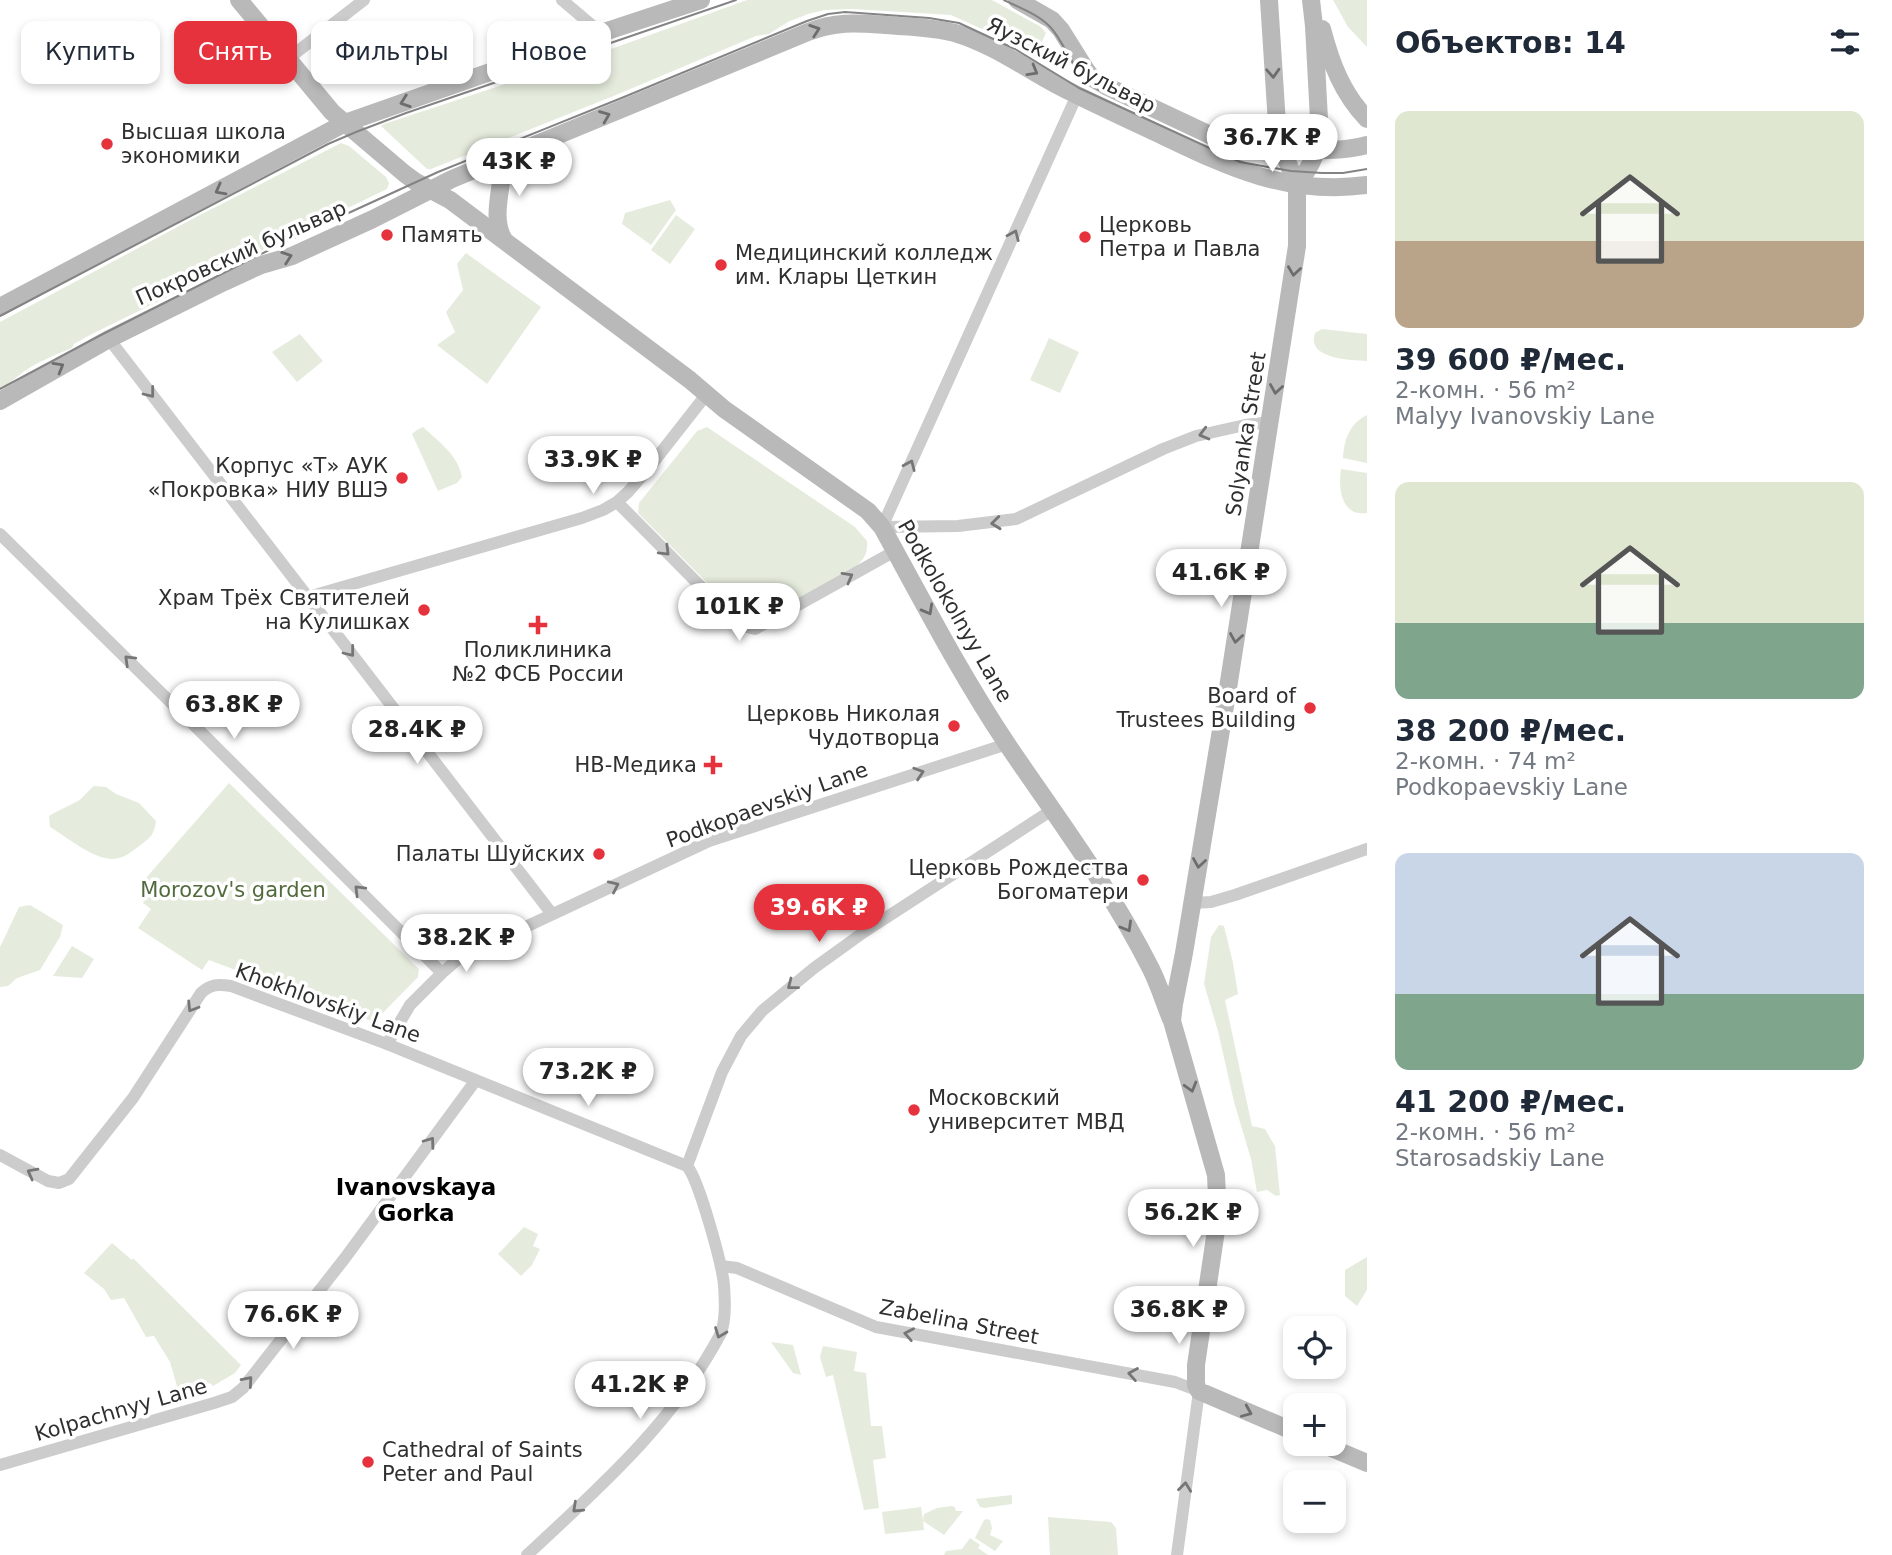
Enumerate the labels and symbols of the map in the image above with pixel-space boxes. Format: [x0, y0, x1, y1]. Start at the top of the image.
street label: Яузский бульвар [983, 12, 1159, 118]
one-way arrow [809, 24, 821, 38]
one-way arrow [1025, 63, 1038, 76]
one-way arrow [1265, 67, 1280, 78]
one-way arrow [400, 94, 412, 108]
one-way arrow [598, 110, 610, 124]
pin: 36.7K ₽ [1207, 114, 1337, 174]
place label: Высшая школа экономики [121, 120, 286, 168]
marker: Высшая школа экономики [99, 136, 115, 152]
pin: 43K ₽ [470, 138, 568, 198]
one-way arrow [215, 182, 227, 195]
street label: Покровский бульвар [132, 196, 350, 310]
place label: Церковь Петра и Павла [1099, 213, 1260, 261]
place label: Память [401, 223, 483, 247]
marker: Память [379, 227, 395, 243]
marker: Церковь Петра и Павла [1077, 229, 1093, 245]
one-way arrow [1006, 230, 1020, 242]
place label: Медицинский колледж им. Клары Цеткин [735, 241, 993, 289]
one-way arrow [280, 251, 293, 265]
marker: Медицинский колледж им. Клары Цеткин [713, 257, 729, 273]
one-way arrow [1286, 265, 1301, 277]
street label: Solyanka Street [1221, 350, 1271, 518]
one-way arrow [51, 362, 64, 375]
one-way arrow [1269, 383, 1284, 395]
one-way arrow [142, 386, 155, 398]
one-way arrow [1198, 426, 1210, 440]
pin: 33.9K ₽ [528, 436, 658, 496]
place label: Корпус «Т» АУК «Покровка» НИУ ВШЭ [148, 454, 388, 502]
one-way arrow [902, 459, 916, 472]
marker: Корпус «Т» АУК «Покровка» НИУ ВШЭ [394, 470, 410, 486]
street label: Podkolokolnyy Lane [893, 515, 1017, 707]
one-way arrow [990, 515, 1001, 530]
one-way arrow [657, 543, 670, 556]
pin: 41.6K ₽ [1156, 550, 1286, 609]
one-way arrow [840, 572, 853, 585]
pin: 101K ₽ [682, 584, 796, 643]
place label: Храм Трёх Святителей на Кулишках [158, 586, 410, 634]
marker: Храм Трёх Святителей на Кулишках [416, 602, 432, 618]
one-way arrow [920, 603, 933, 615]
marker: Поликлиника №2 ФСБ России [528, 615, 548, 635]
one-way arrow [1229, 632, 1244, 644]
place label: Поликлиника №2 ФСБ России [452, 638, 624, 686]
one-way arrow [342, 644, 355, 656]
one-way arrow [124, 656, 137, 669]
pin: 63.8K ₽ [169, 682, 299, 741]
place label: Board of Trustees Building [1115, 684, 1297, 732]
marker: Board of Trustees Building [1302, 700, 1318, 716]
place label: Церковь Николая Чудотворца [747, 702, 940, 750]
pin: 28.4K ₽ [352, 706, 482, 766]
marker: Церковь Николая Чудотворца [946, 718, 962, 734]
place label: НВ-Медика [574, 753, 697, 777]
marker: НВ-Медика [703, 755, 723, 775]
street label: Podkopaevskiy Lane [663, 757, 871, 853]
one-way arrow [912, 766, 924, 781]
place label: Палаты Шуйских [396, 842, 585, 866]
marker: Палаты Шуйских [591, 846, 607, 862]
place label: Церковь Рождества Богоматери [909, 856, 1129, 904]
one-way arrow [1192, 857, 1207, 869]
marker: Церковь Рождества Богоматери [1135, 872, 1151, 888]
park label: Morozov's garden [140, 878, 326, 902]
one-way arrow [607, 880, 619, 894]
pin: 39.6K ₽ [754, 884, 884, 944]
one-way arrow [355, 885, 368, 898]
pin: 38.2K ₽ [401, 914, 531, 974]
one-way arrow [1119, 920, 1132, 932]
street label: Khokhlovskiy Lane [232, 958, 424, 1048]
one-way arrow [788, 976, 800, 989]
one-way arrow [188, 999, 201, 1012]
pin: 73.2K ₽ [523, 1048, 653, 1108]
one-way arrow [1182, 1081, 1197, 1093]
place label: Московский университет МВД [928, 1086, 1125, 1134]
marker: Московский университет МВД [906, 1102, 922, 1118]
one-way arrow [422, 1137, 435, 1150]
one-way arrow [27, 1167, 39, 1181]
district label: Ivanovskaya Gorka [336, 1174, 496, 1226]
pin: 56.2K ₽ [1128, 1190, 1258, 1249]
pin: 36.8K ₽ [1114, 1286, 1244, 1346]
pin: 76.6K ₽ [228, 1292, 358, 1351]
street label: Zabelina Street [877, 1295, 1041, 1349]
one-way arrow [714, 1326, 728, 1338]
one-way arrow [903, 1327, 915, 1342]
pin: 41.2K ₽ [575, 1362, 705, 1421]
one-way arrow [1127, 1368, 1139, 1383]
street label: Kolpachnyy Lane [32, 1374, 210, 1446]
one-way arrow [240, 1376, 252, 1389]
one-way arrow [1239, 1404, 1252, 1418]
place label: Cathedral of Saints Peter and Paul [382, 1438, 583, 1486]
marker: Cathedral of Saints Peter and Paul [360, 1454, 376, 1470]
one-way arrow [1178, 1481, 1193, 1493]
one-way arrow [572, 1500, 585, 1512]

